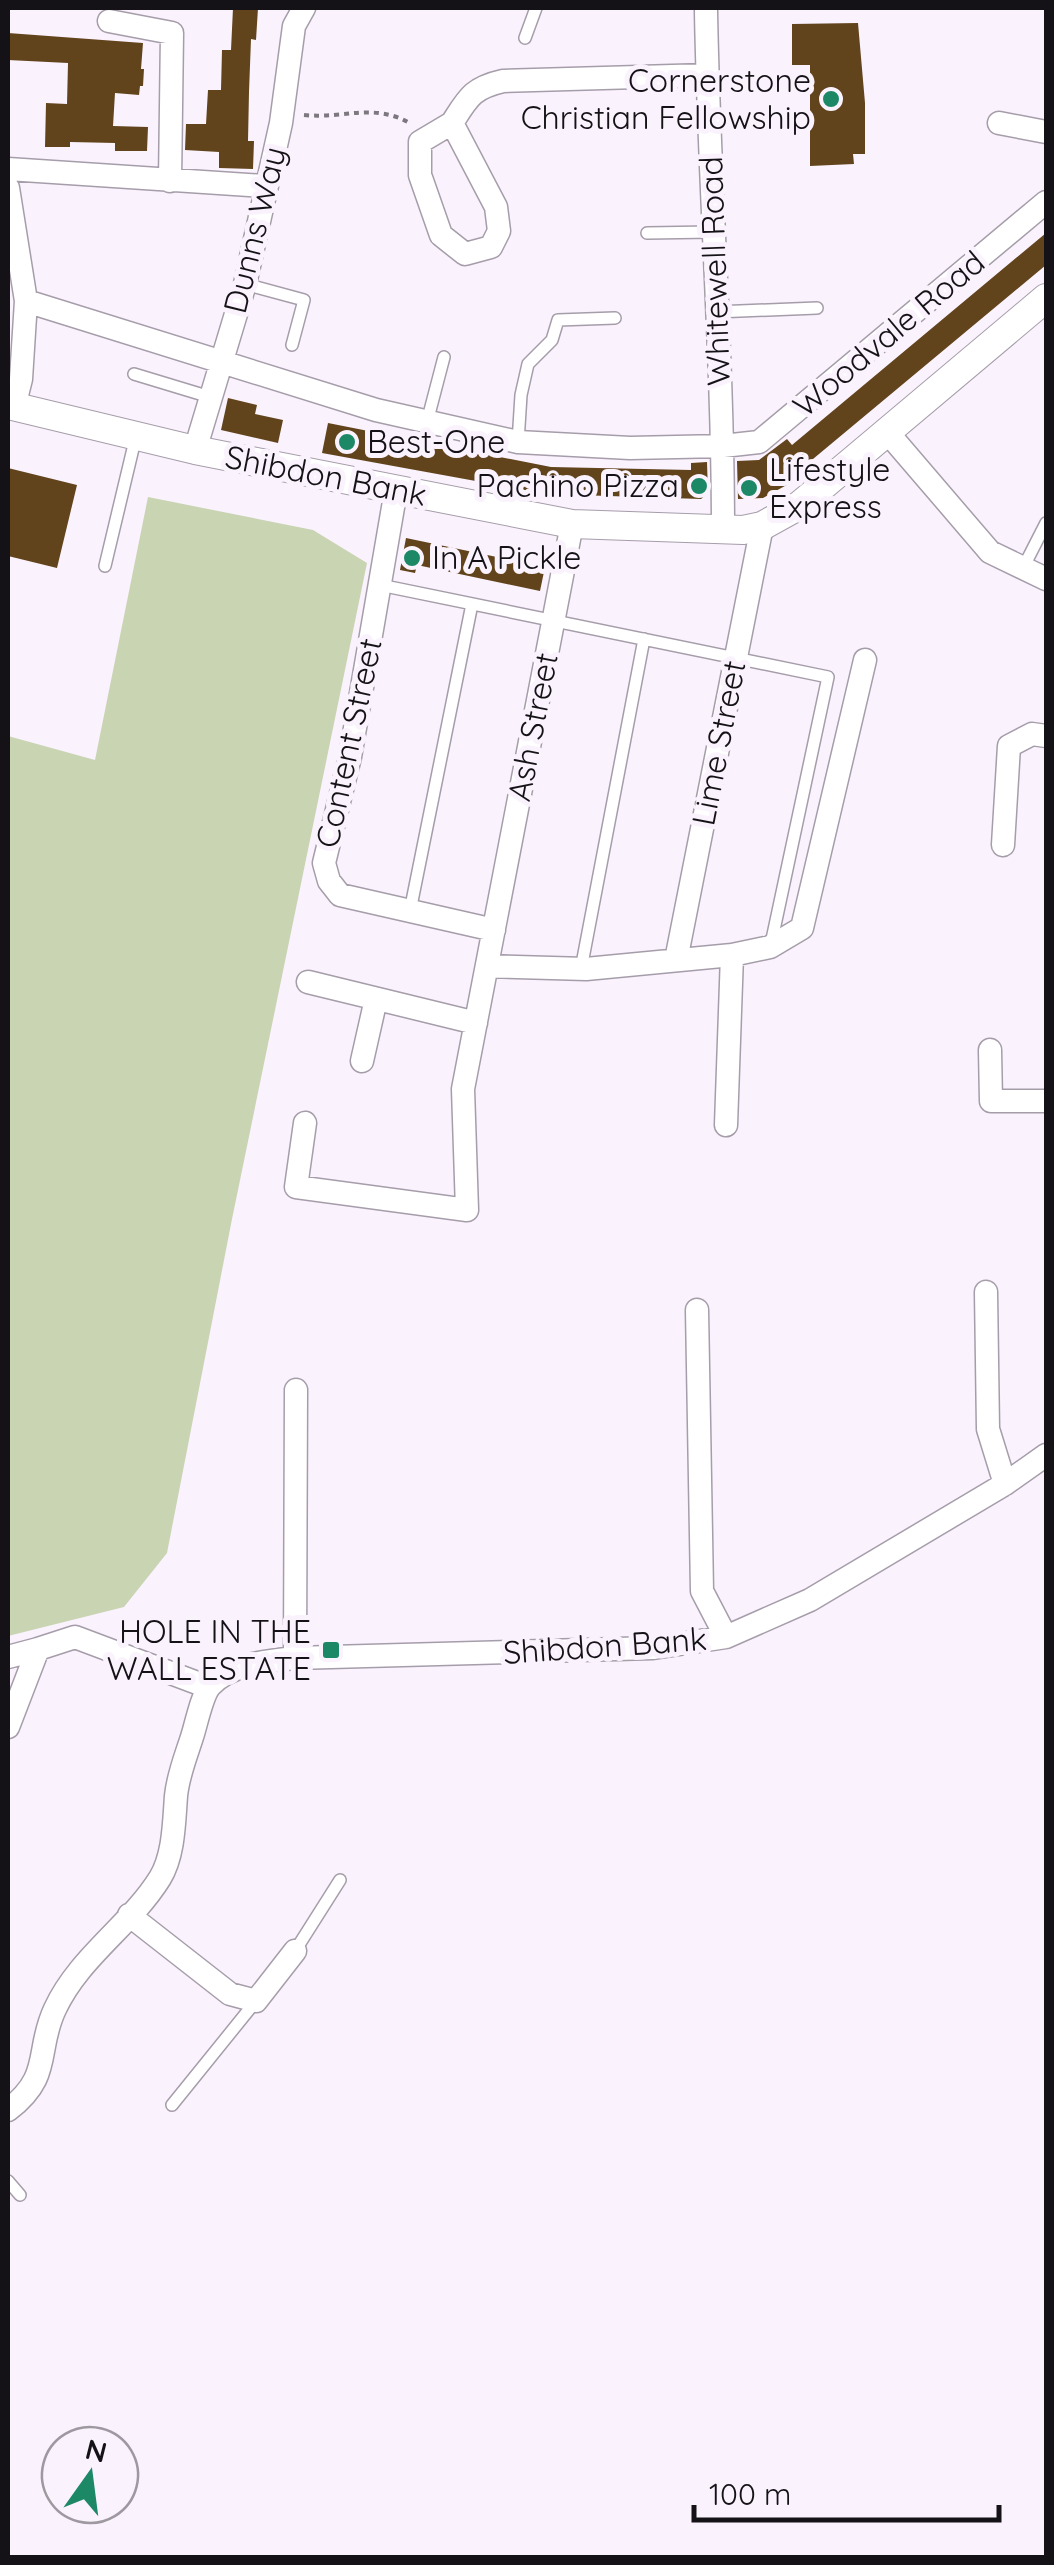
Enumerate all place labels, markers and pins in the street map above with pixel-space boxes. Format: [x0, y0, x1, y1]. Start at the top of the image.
place label: Cornerstone Christian Fellowship [521, 60, 811, 137]
marker: Cornerstone Christian Fellowship [820, 88, 842, 110]
place label: Best-One [367, 421, 505, 461]
marker: Best-One [336, 431, 358, 453]
place label: Lifestyle Express [769, 449, 890, 526]
place label: Pachino Pizza [477, 465, 679, 505]
marker: Pachino Pizza [688, 475, 710, 497]
marker: Lifestyle Express [738, 477, 760, 499]
place label: In A Pickle [432, 537, 581, 577]
marker: In A Pickle [401, 547, 423, 569]
place label: HOLE IN THE WALL ESTATE [107, 1611, 311, 1688]
marker: HOLE IN THE WALL ESTATE [320, 1639, 342, 1661]

